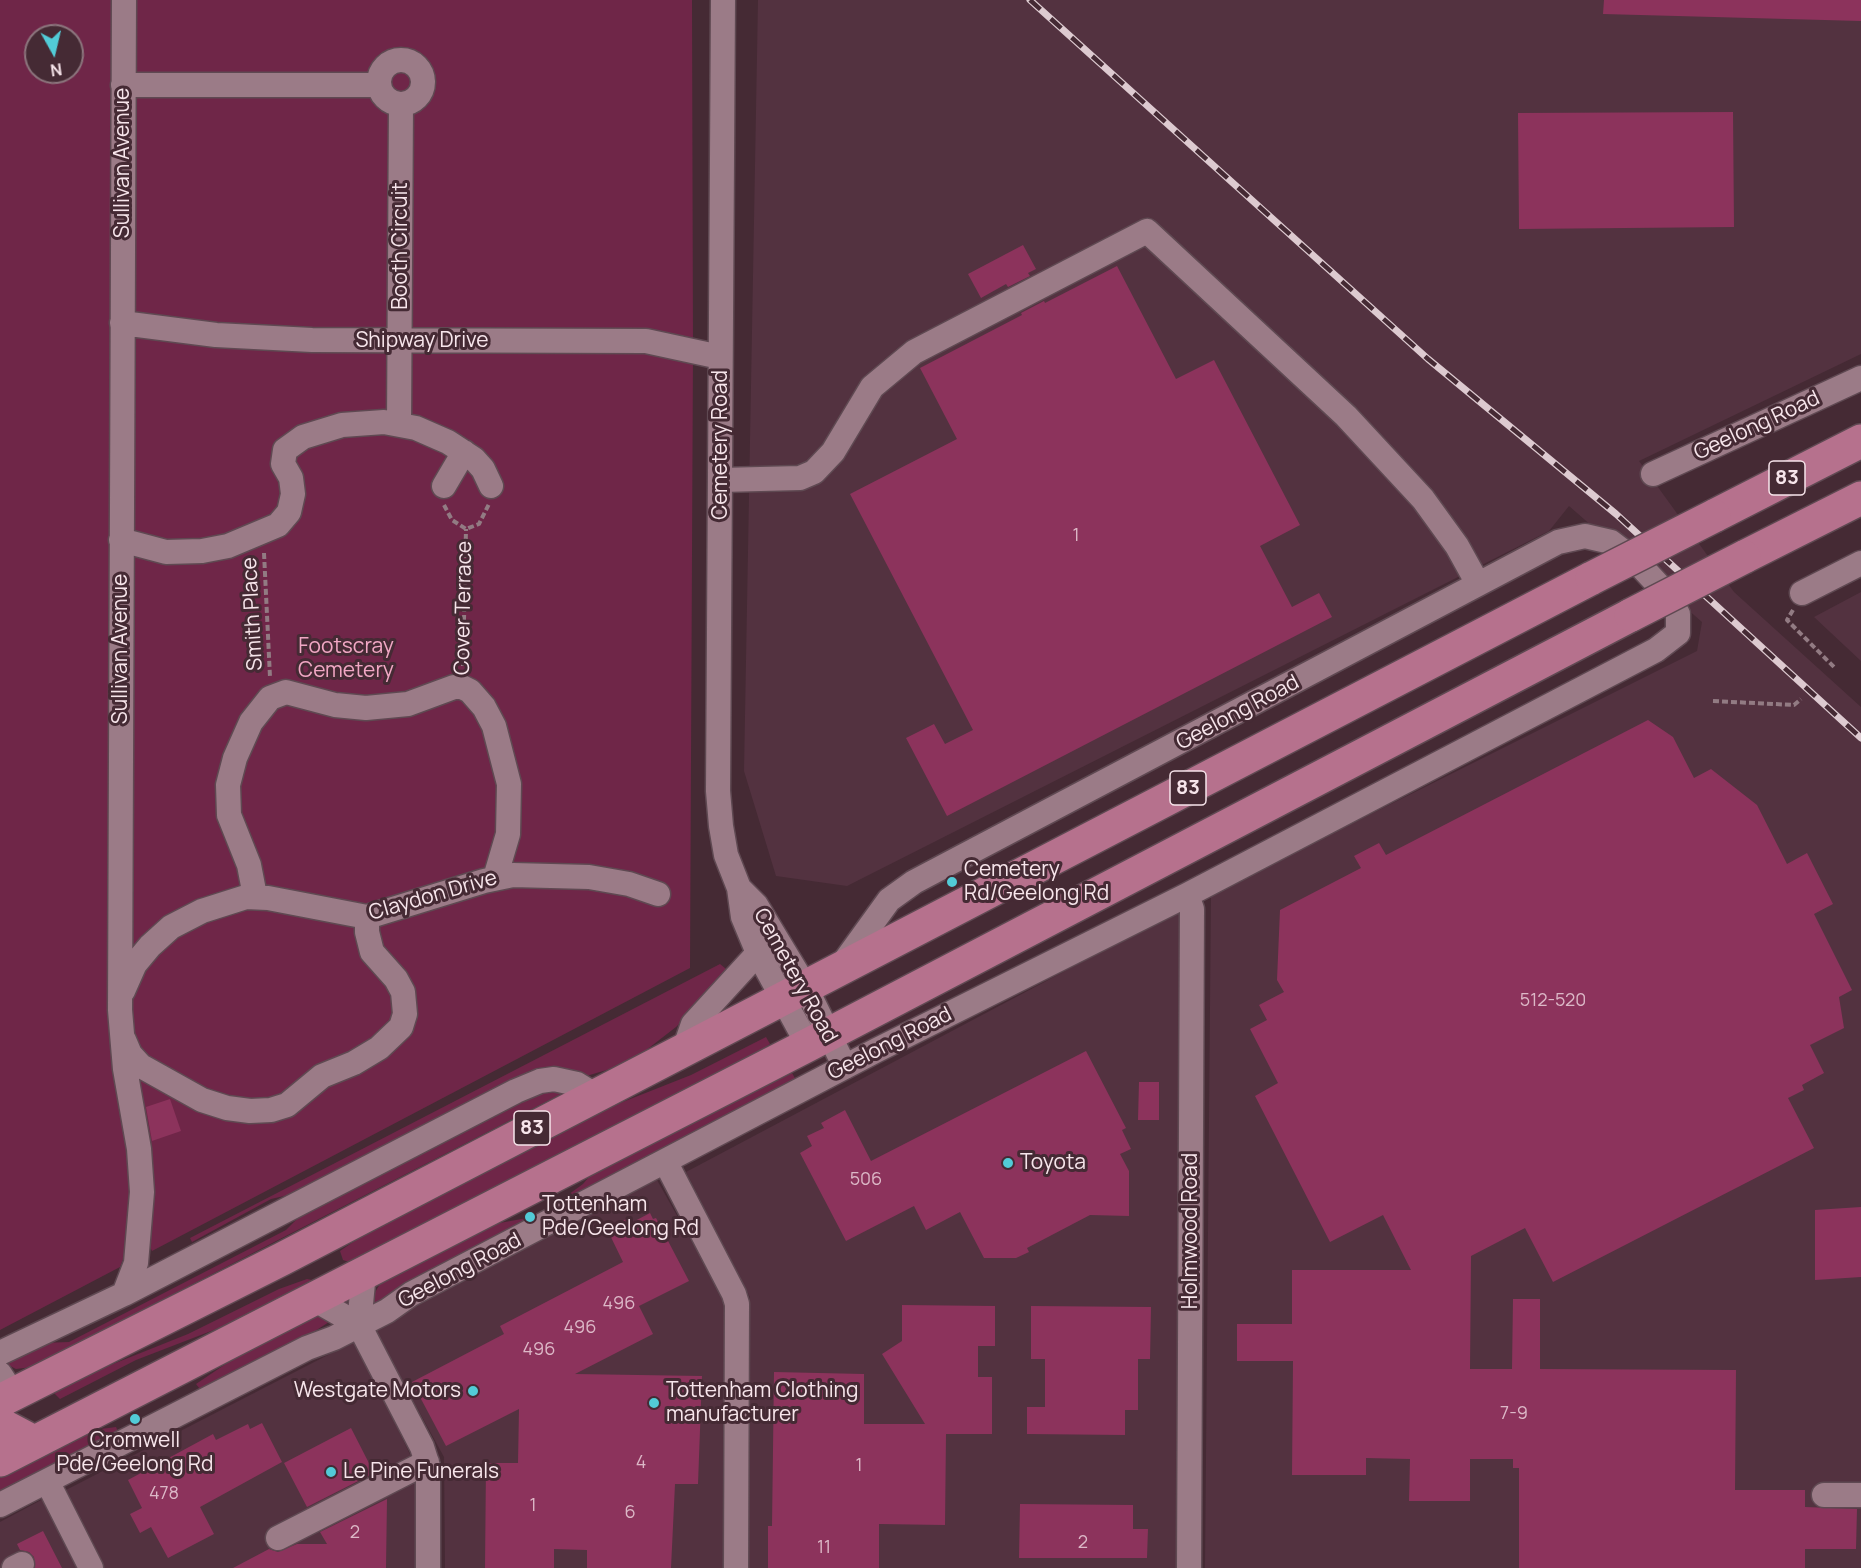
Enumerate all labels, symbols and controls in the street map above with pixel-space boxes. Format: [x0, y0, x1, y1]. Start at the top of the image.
north arrow [24, 24, 84, 84]
text: N [49, 58, 63, 82]
street label: Sullivan Avenue [110, 88, 136, 238]
street label: Booth Circuit [388, 182, 414, 310]
street label: Shipway Drive [355, 328, 489, 354]
street label: Cemetery Road [708, 370, 734, 520]
street label: Geelong Road [1690, 386, 1824, 466]
road number: 83 [1769, 461, 1805, 495]
house number: 1 [1072, 525, 1080, 547]
street label: Cover Terrace [450, 541, 478, 675]
street label: Smith Place [237, 557, 269, 671]
street label: Sullivan Avenue [108, 574, 134, 724]
park label: Footscray Cemetery [298, 634, 394, 684]
street label: Geelong Road [1172, 670, 1304, 756]
road number: 83 [1170, 771, 1206, 805]
place label: Cemetery Rd/Geelong Rd [964, 857, 1109, 907]
street label: Claydon Drive [366, 866, 500, 926]
marker: Cemetery Rd/Geelong Rd [945, 875, 959, 889]
street label: Cemetery Road [748, 904, 842, 1048]
house number: 512-520 [1520, 990, 1586, 1012]
street label: Geelong Road [824, 1002, 956, 1086]
road number: 83 [514, 1111, 550, 1145]
place label: Toyota [1020, 1150, 1086, 1176]
street label: Holmwood Road [1178, 1153, 1204, 1309]
marker: Toyota [1001, 1156, 1015, 1170]
house number: 506 [850, 1169, 882, 1191]
place label: Tottenham Pde/Geelong Rd [542, 1192, 699, 1242]
marker: Tottenham Pde/Geelong Rd [523, 1210, 537, 1224]
street label: Geelong Road [394, 1228, 526, 1314]
house number: 496 [603, 1293, 635, 1315]
house number: 496 [564, 1317, 596, 1339]
house number: 496 [523, 1339, 555, 1361]
place label: Westgate Motors [294, 1378, 461, 1404]
place label: Tottenham Clothing manufacturer [666, 1378, 858, 1428]
marker: Westgate Motors [466, 1384, 480, 1398]
marker: Tottenham Clothing manufacturer [647, 1396, 661, 1410]
house number: 7-9 [1500, 1403, 1528, 1425]
marker: Cromwell Pde/Geelong Rd [128, 1412, 142, 1426]
place label: Cromwell Pde/Geelong Rd [57, 1428, 213, 1478]
house number: 4 [636, 1452, 646, 1474]
house number: 1 [855, 1455, 863, 1477]
place label: Le Pine Funerals [343, 1459, 499, 1485]
marker: Le Pine Funerals [324, 1465, 338, 1479]
house number: 478 [149, 1483, 179, 1505]
house number: 1 [529, 1495, 537, 1517]
house number: 6 [624, 1502, 636, 1524]
house number: 2 [350, 1522, 360, 1544]
house number: 2 [1078, 1532, 1088, 1554]
house number: 11 [817, 1537, 831, 1559]

